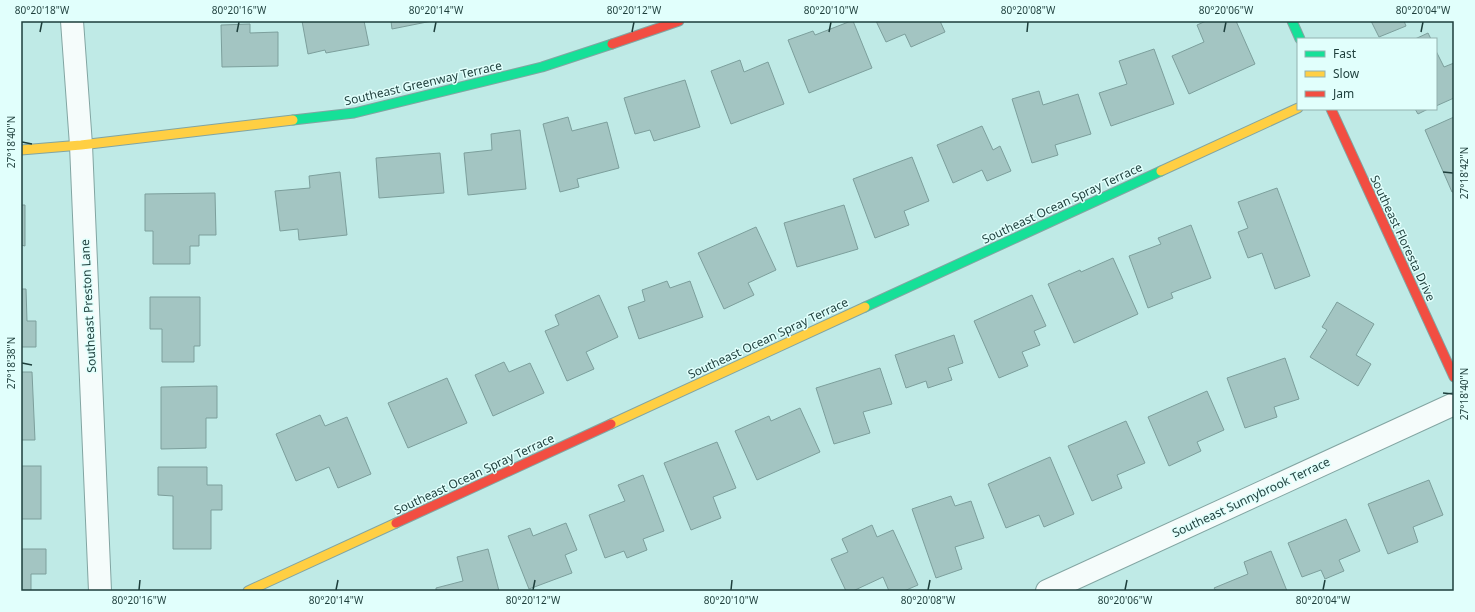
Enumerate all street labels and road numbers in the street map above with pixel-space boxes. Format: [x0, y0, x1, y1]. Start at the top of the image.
street label: Southeast Greenway Terrace [343, 57, 504, 109]
street label: Southeast Ocean Spray Terrace [979, 158, 1145, 248]
street label: Southeast Floresta Drive [1366, 172, 1440, 304]
street label: Southeast Preston Lane [76, 239, 100, 373]
street label: Southeast Ocean Spray Terrace [685, 293, 851, 383]
street label: Southeast Ocean Spray Terrace [391, 429, 557, 519]
street label: Southeast Sunnybrook Terrace [1169, 453, 1333, 541]

